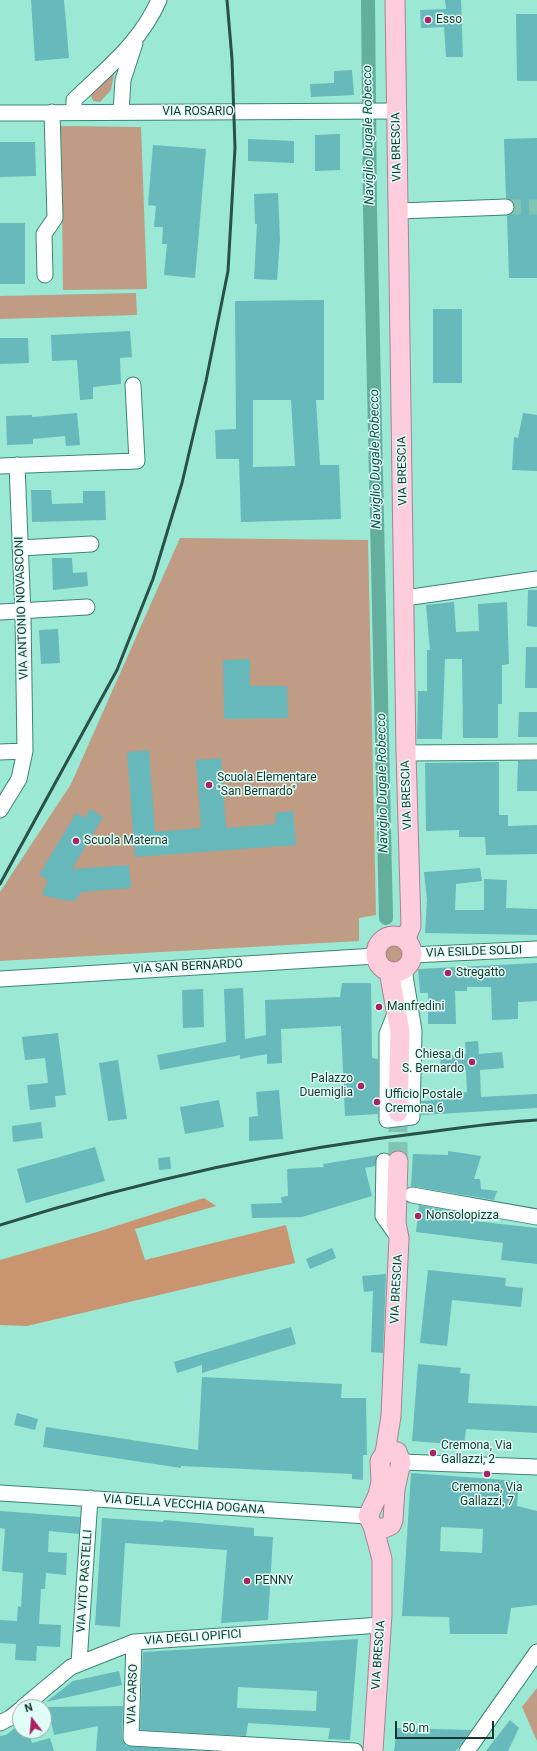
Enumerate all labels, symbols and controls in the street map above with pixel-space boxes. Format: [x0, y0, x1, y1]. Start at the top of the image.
place label: Esso [436, 13, 462, 27]
marker: Esso [423, 15, 433, 25]
water label: Naviglio Dugale Robecco [360, 65, 378, 205]
street label: VIA ROSARIO [162, 105, 234, 119]
street label: VIA BRESCIA [389, 112, 405, 182]
water label: Naviglio Dugale Robecco [367, 389, 385, 529]
street label: VIA BRESCIA [395, 436, 411, 506]
street label: VIA ANTONIO NOVASCONI [12, 536, 32, 680]
water label: Naviglio Dugale Robecco [374, 713, 392, 853]
street label: VIA BRESCIA [399, 760, 415, 830]
place label: Scuola Elementare "San Bernardo" [217, 771, 317, 799]
marker: Scuola Elementare "San Bernardo" [204, 780, 214, 790]
place label: Scuola Materna [84, 834, 168, 848]
marker: Scuola Materna [71, 836, 81, 846]
street label: VIA ESILDE SOLDI [426, 943, 522, 961]
street label: VIA SAN BERNARDO [133, 957, 243, 977]
place label: Stregatto [456, 966, 505, 980]
marker: Stregatto [443, 968, 453, 978]
place label: Manfredini [387, 1000, 444, 1014]
marker: Manfredini [374, 1002, 384, 1012]
place label: Chiesa di S. Bernardo [402, 1048, 464, 1076]
marker: Chiesa di S. Bernardo [467, 1057, 477, 1067]
place label: Palazzo Duemiglia [300, 1072, 353, 1100]
marker: Palazzo Duemiglia [356, 1081, 366, 1091]
place label: Ufficio Postale Cremona 6 [385, 1088, 462, 1116]
marker: Ufficio Postale Cremona 6 [372, 1097, 382, 1107]
place label: Nonsolopizza [426, 1209, 499, 1223]
marker: Nonsolopizza [413, 1211, 423, 1221]
street label: VIA BRESCIA [388, 1254, 406, 1324]
place label: Cremona, Via Gallazzi, 2 [441, 1439, 512, 1467]
marker: Cremona, Via Gallazzi, 2 [428, 1448, 438, 1458]
marker: Cremona, Via Gallazzi, 7 [482, 1469, 492, 1479]
place label: Cremona, Via Gallazzi, 7 [451, 1481, 523, 1509]
street label: VIA DELLA VECCHIA DOGANA [103, 1492, 265, 1518]
street label: VIA VITO RASTELLI [74, 1529, 96, 1633]
place label: PENNY [255, 1574, 294, 1588]
marker: PENNY [242, 1576, 252, 1586]
street label: VIA BRESCIA [369, 1620, 389, 1690]
street label: VIA DEGLI OPIFICI [144, 1627, 242, 1649]
street label: VIA CARSO [125, 1664, 141, 1724]
north arrow [12, 1699, 52, 1739]
text: N [23, 1701, 34, 1715]
scale bar [397, 1713, 496, 1739]
text: 50 m [402, 1721, 429, 1735]

